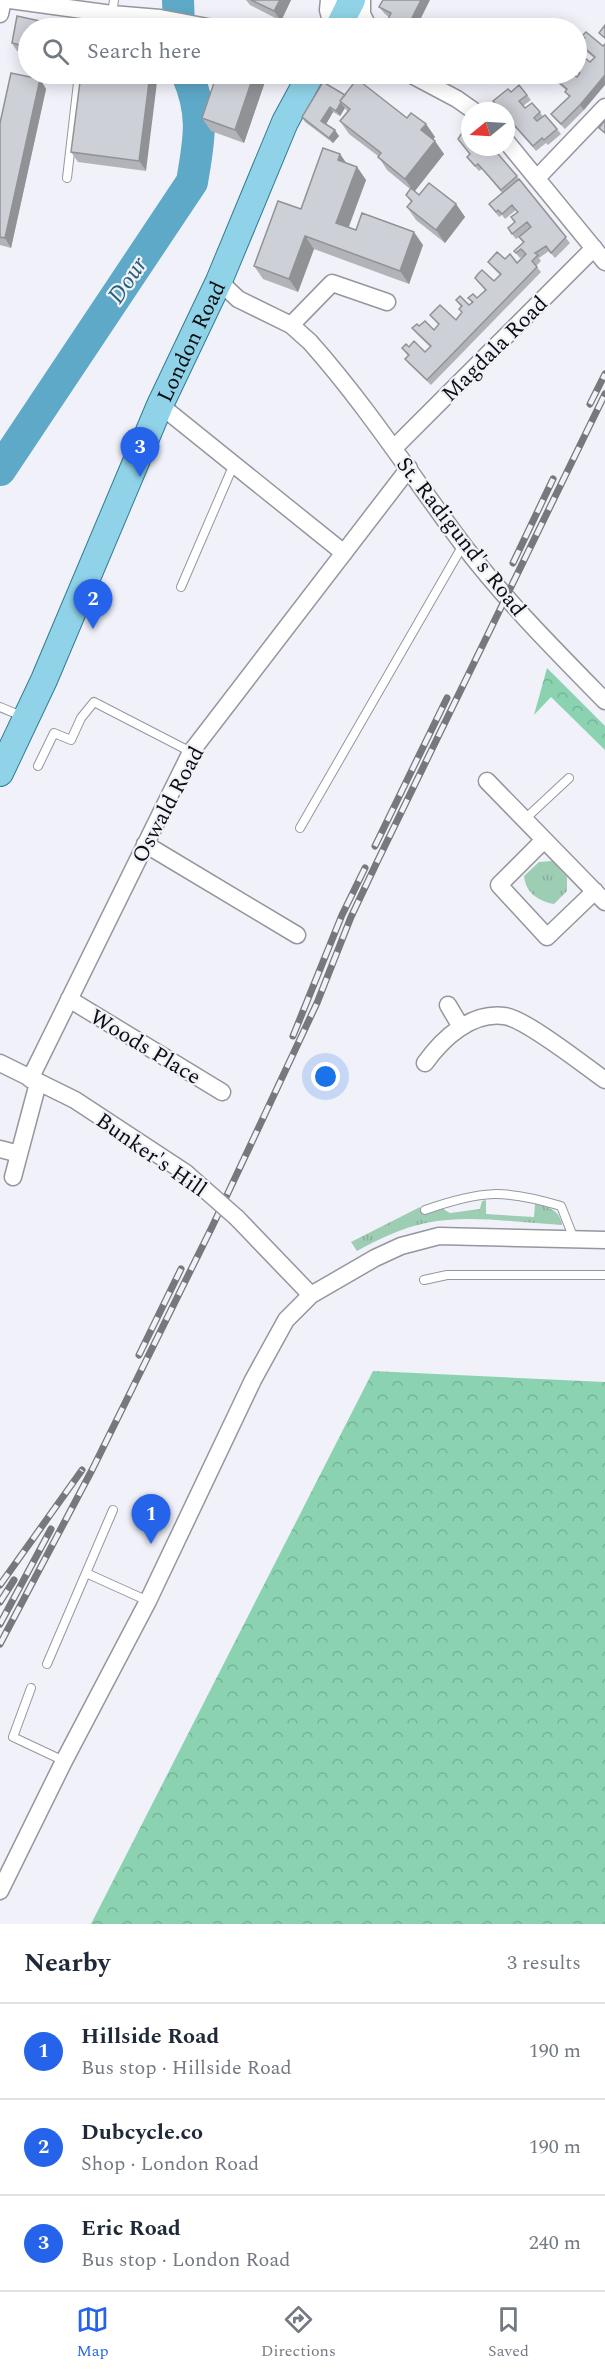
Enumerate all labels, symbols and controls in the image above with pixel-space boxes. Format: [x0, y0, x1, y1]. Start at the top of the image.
search box [18, 18, 587, 84]
icon: search [39, 35, 72, 68]
text: Search here [87, 35, 201, 68]
north arrow [461, 102, 515, 156]
water label: Dour [99, 249, 157, 311]
street label: London Road [149, 276, 235, 408]
street label: Magdala Road [434, 288, 556, 410]
pin: 3 [120, 428, 160, 477]
street label: St. Radigund's Road [388, 450, 534, 624]
pin: 2 [74, 580, 112, 629]
street label: Oswald Road [124, 740, 213, 869]
street label: Woods Place [83, 1001, 207, 1094]
your location [311, 1062, 340, 1091]
street label: Bunker's Hill [89, 1105, 213, 1206]
pin: 1 [132, 1494, 170, 1544]
text: Nearby [24, 1943, 110, 1983]
text: 3 results [507, 1948, 581, 1978]
text: Hillside Road [81, 2020, 219, 2053]
text: 1 [38, 2036, 49, 2066]
text: 190 m [529, 2036, 581, 2066]
text: Bus stop · Hillside Road [81, 2053, 292, 2083]
text: Dubcycle.co [81, 2116, 203, 2149]
text: 2 [38, 2132, 49, 2162]
text: 190 m [529, 2132, 581, 2162]
text: Shop · London Road [81, 2149, 259, 2179]
text: Eric Road [81, 2212, 181, 2245]
text: 3 [38, 2228, 49, 2258]
text: 240 m [529, 2228, 581, 2258]
text: Bus stop · London Road [81, 2245, 290, 2275]
tab: Map [76, 2303, 109, 2363]
tab: Directions [261, 2303, 336, 2363]
tab: Saved [488, 2303, 529, 2363]

